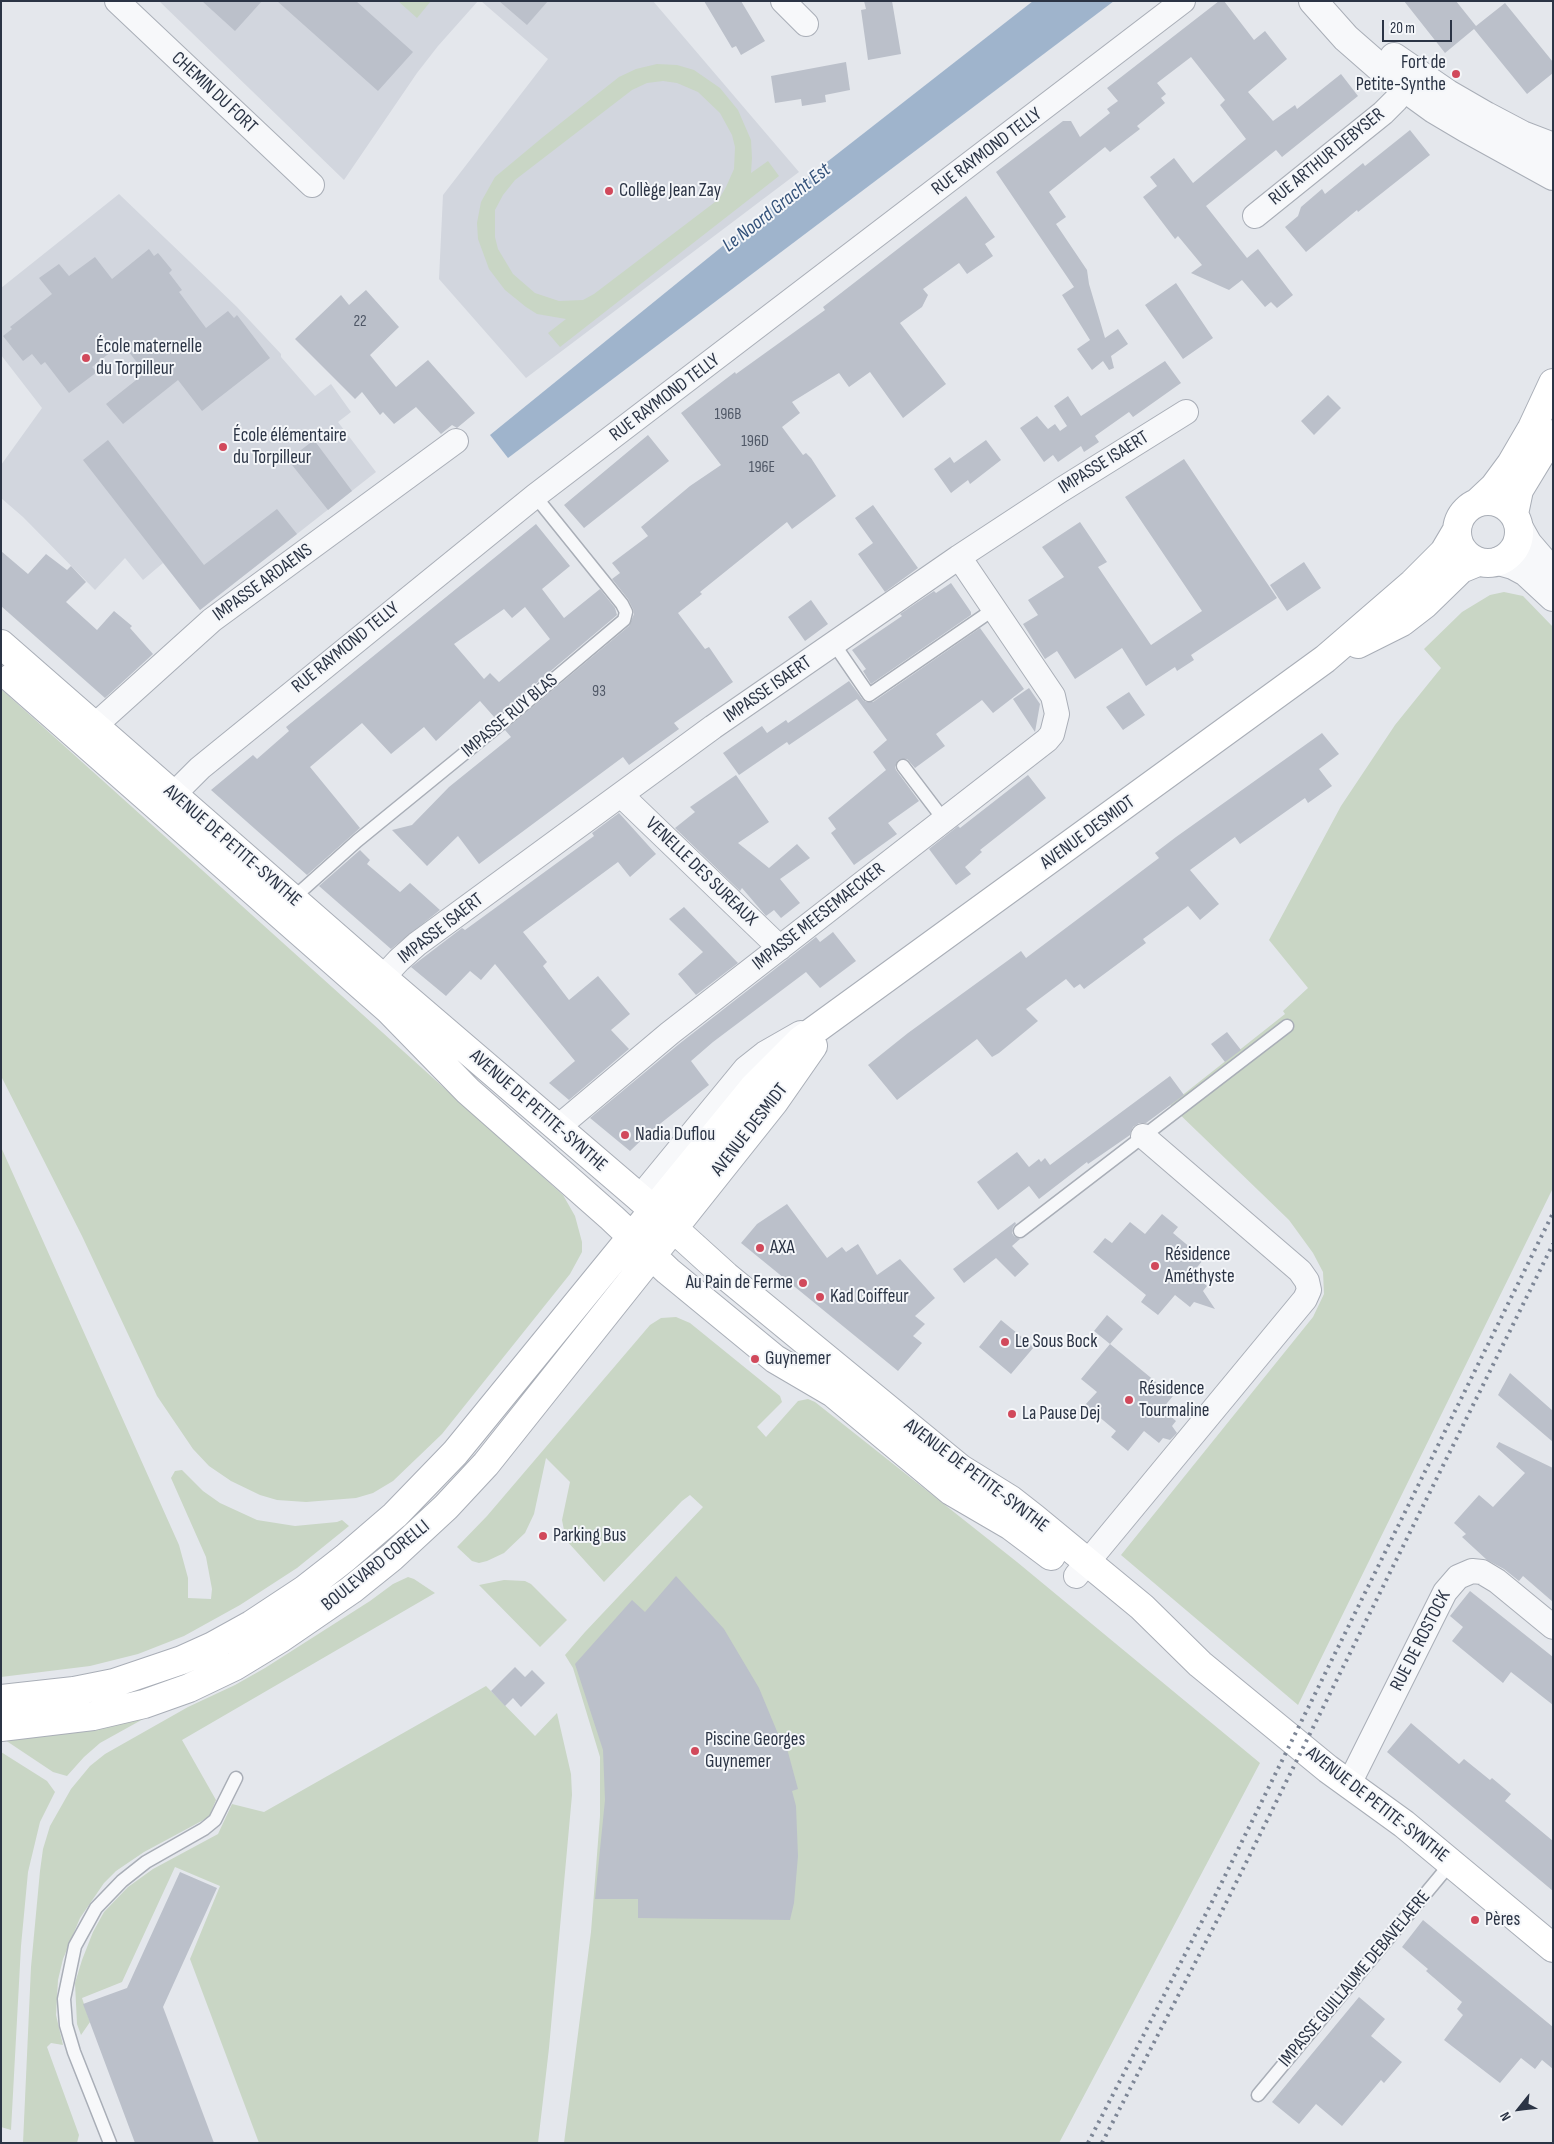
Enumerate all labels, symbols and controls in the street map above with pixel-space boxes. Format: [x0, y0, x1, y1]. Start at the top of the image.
scale bar [1384, 10, 1454, 42]
text: 20 m [1390, 19, 1415, 38]
street label: CHEMIN DU FORT [166, 47, 262, 139]
place label: Fort de Petite-Synthe [1356, 52, 1446, 96]
marker: Fort de Petite-Synthe [1450, 68, 1462, 80]
street label: RUE RAYMOND TELLY [927, 103, 1047, 201]
street label: RUE ARTHUR DEBYSER [1265, 103, 1389, 211]
water label: Le Noord Gracht Est [718, 158, 836, 258]
place label: Collège Jean Zay [619, 180, 721, 202]
marker: Collège Jean Zay [603, 185, 615, 197]
house number: 22 [353, 312, 367, 332]
place label: École maternelle du Torpilleur [96, 336, 202, 380]
street label: RUE RAYMOND TELLY [605, 349, 725, 447]
marker: École maternelle du Torpilleur [80, 352, 92, 364]
house number: 196B [715, 405, 741, 425]
place label: École élémentaire du Torpilleur [233, 425, 347, 469]
street label: IMPASSE ISAERT [1055, 426, 1153, 500]
house number: 196D [741, 432, 769, 452]
marker: École élémentaire du Torpilleur [217, 441, 229, 453]
house number: 196E [749, 458, 775, 478]
street label: IMPASSE ARDAENS [209, 539, 317, 627]
street label: RUE RAYMOND TELLY [288, 598, 404, 698]
street label: IMPASSE ISAERT [720, 651, 816, 729]
street label: IMPASSE RUY BLAS [457, 669, 563, 763]
house number: 93 [592, 682, 606, 702]
street label: AVENUE DE PETITE-SYNTHE [159, 780, 305, 912]
street label: AVENUE DESMIDT [1036, 791, 1140, 875]
street label: VENELLE DES SUREAUX [640, 813, 762, 931]
street label: IMPASSE MEESEMAECKER [748, 858, 890, 976]
street label: IMPASSE ISAERT [394, 889, 488, 969]
street label: AVENUE DE PETITE-SYNTHE [465, 1045, 611, 1177]
street label: AVENUE DESMIDT [707, 1079, 793, 1181]
place label: Nadia Duflou [635, 1124, 715, 1146]
marker: Nadia Duflou [619, 1129, 631, 1141]
place label: AXA [770, 1237, 795, 1259]
marker: AXA [754, 1242, 766, 1254]
place label: Résidence Améthyste [1165, 1244, 1235, 1288]
marker: Résidence Améthyste [1149, 1260, 1161, 1272]
place label: Au Pain de Ferme [686, 1272, 793, 1294]
marker: Au Pain de Ferme [797, 1277, 809, 1289]
place label: Kad Coiffeur [830, 1286, 909, 1308]
marker: Kad Coiffeur [814, 1291, 826, 1303]
place label: Le Sous Bock [1015, 1331, 1097, 1353]
marker: Le Sous Bock [999, 1336, 1011, 1348]
place label: Guynemer [765, 1348, 831, 1370]
marker: Guynemer [749, 1353, 761, 1365]
place label: Résidence Tourmaline [1139, 1378, 1209, 1422]
marker: Résidence Tourmaline [1123, 1394, 1135, 1406]
place label: La Pause Dej [1022, 1403, 1100, 1425]
marker: La Pause Dej [1006, 1408, 1018, 1420]
street label: AVENUE DE PETITE-SYNTHE [899, 1414, 1053, 1538]
street label: BOULEVARD CORELLI [317, 1515, 435, 1617]
place label: Parking Bus [553, 1525, 626, 1547]
marker: Parking Bus [537, 1530, 549, 1542]
street label: RUE DE ROSTOCK [1386, 1587, 1456, 1695]
place label: Piscine Georges Guynemer [705, 1729, 805, 1773]
street label: AVENUE DE PETITE-SYNTHE [1301, 1742, 1453, 1868]
marker: Piscine Georges Guynemer [689, 1745, 701, 1757]
street label: IMPASSE GUILLAUME DEBAVELAERE [1274, 1886, 1436, 2072]
place label: Pères [1485, 1909, 1520, 1931]
marker: Pères [1469, 1914, 1481, 1926]
north arrow [1494, 2084, 1544, 2134]
text: N [1496, 2109, 1515, 2124]

